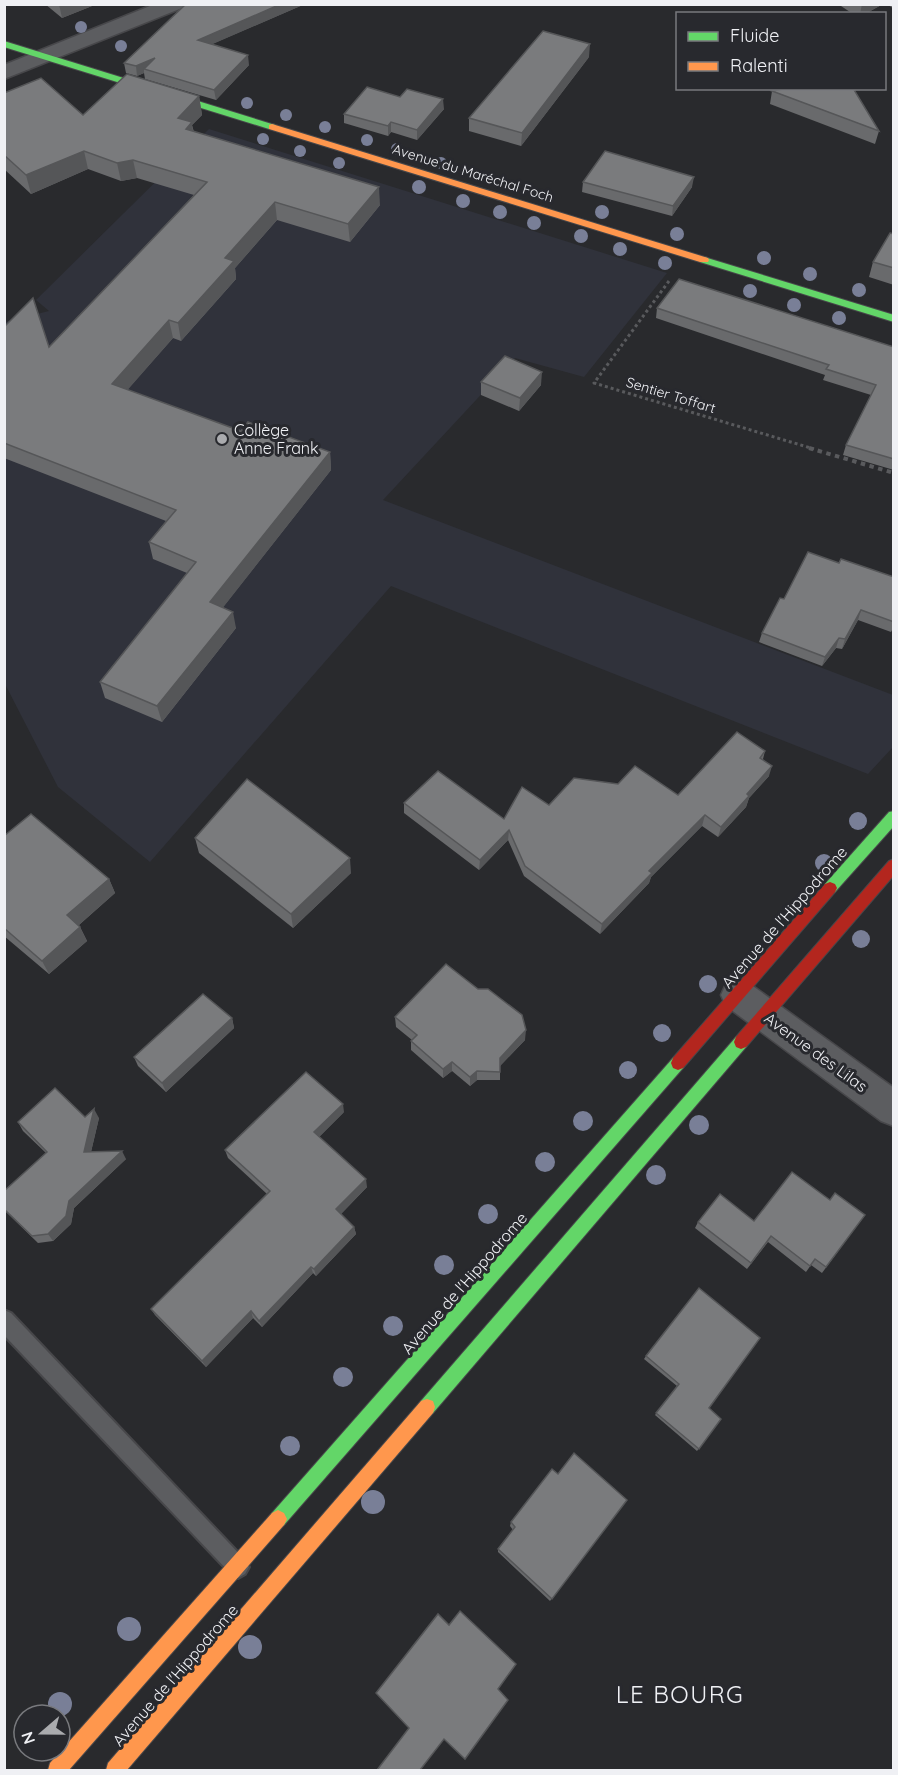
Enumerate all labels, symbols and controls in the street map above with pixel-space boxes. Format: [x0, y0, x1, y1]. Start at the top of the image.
legend [676, 12, 886, 90]
text: Fluide [730, 24, 779, 47]
text: Ralenti [730, 54, 788, 77]
street label: Avenue du Maréchal Foch [390, 140, 556, 206]
street label: Sentier Toffart [624, 373, 718, 417]
place label: Collège Anne Frank [234, 420, 319, 458]
marker: Collège Anne Frank [215, 432, 229, 446]
street label: Avenue de l'Hippodrome [717, 842, 851, 992]
street label: Avenue des Lilas [761, 1008, 871, 1096]
street label: Avenue de l'Hippodrome [397, 1208, 531, 1358]
street label: Avenue de l'Hippodrome [108, 1600, 242, 1750]
district label: LE BOURG [616, 1679, 744, 1709]
north arrow [12, 1703, 72, 1763]
text: N [16, 1729, 39, 1747]

